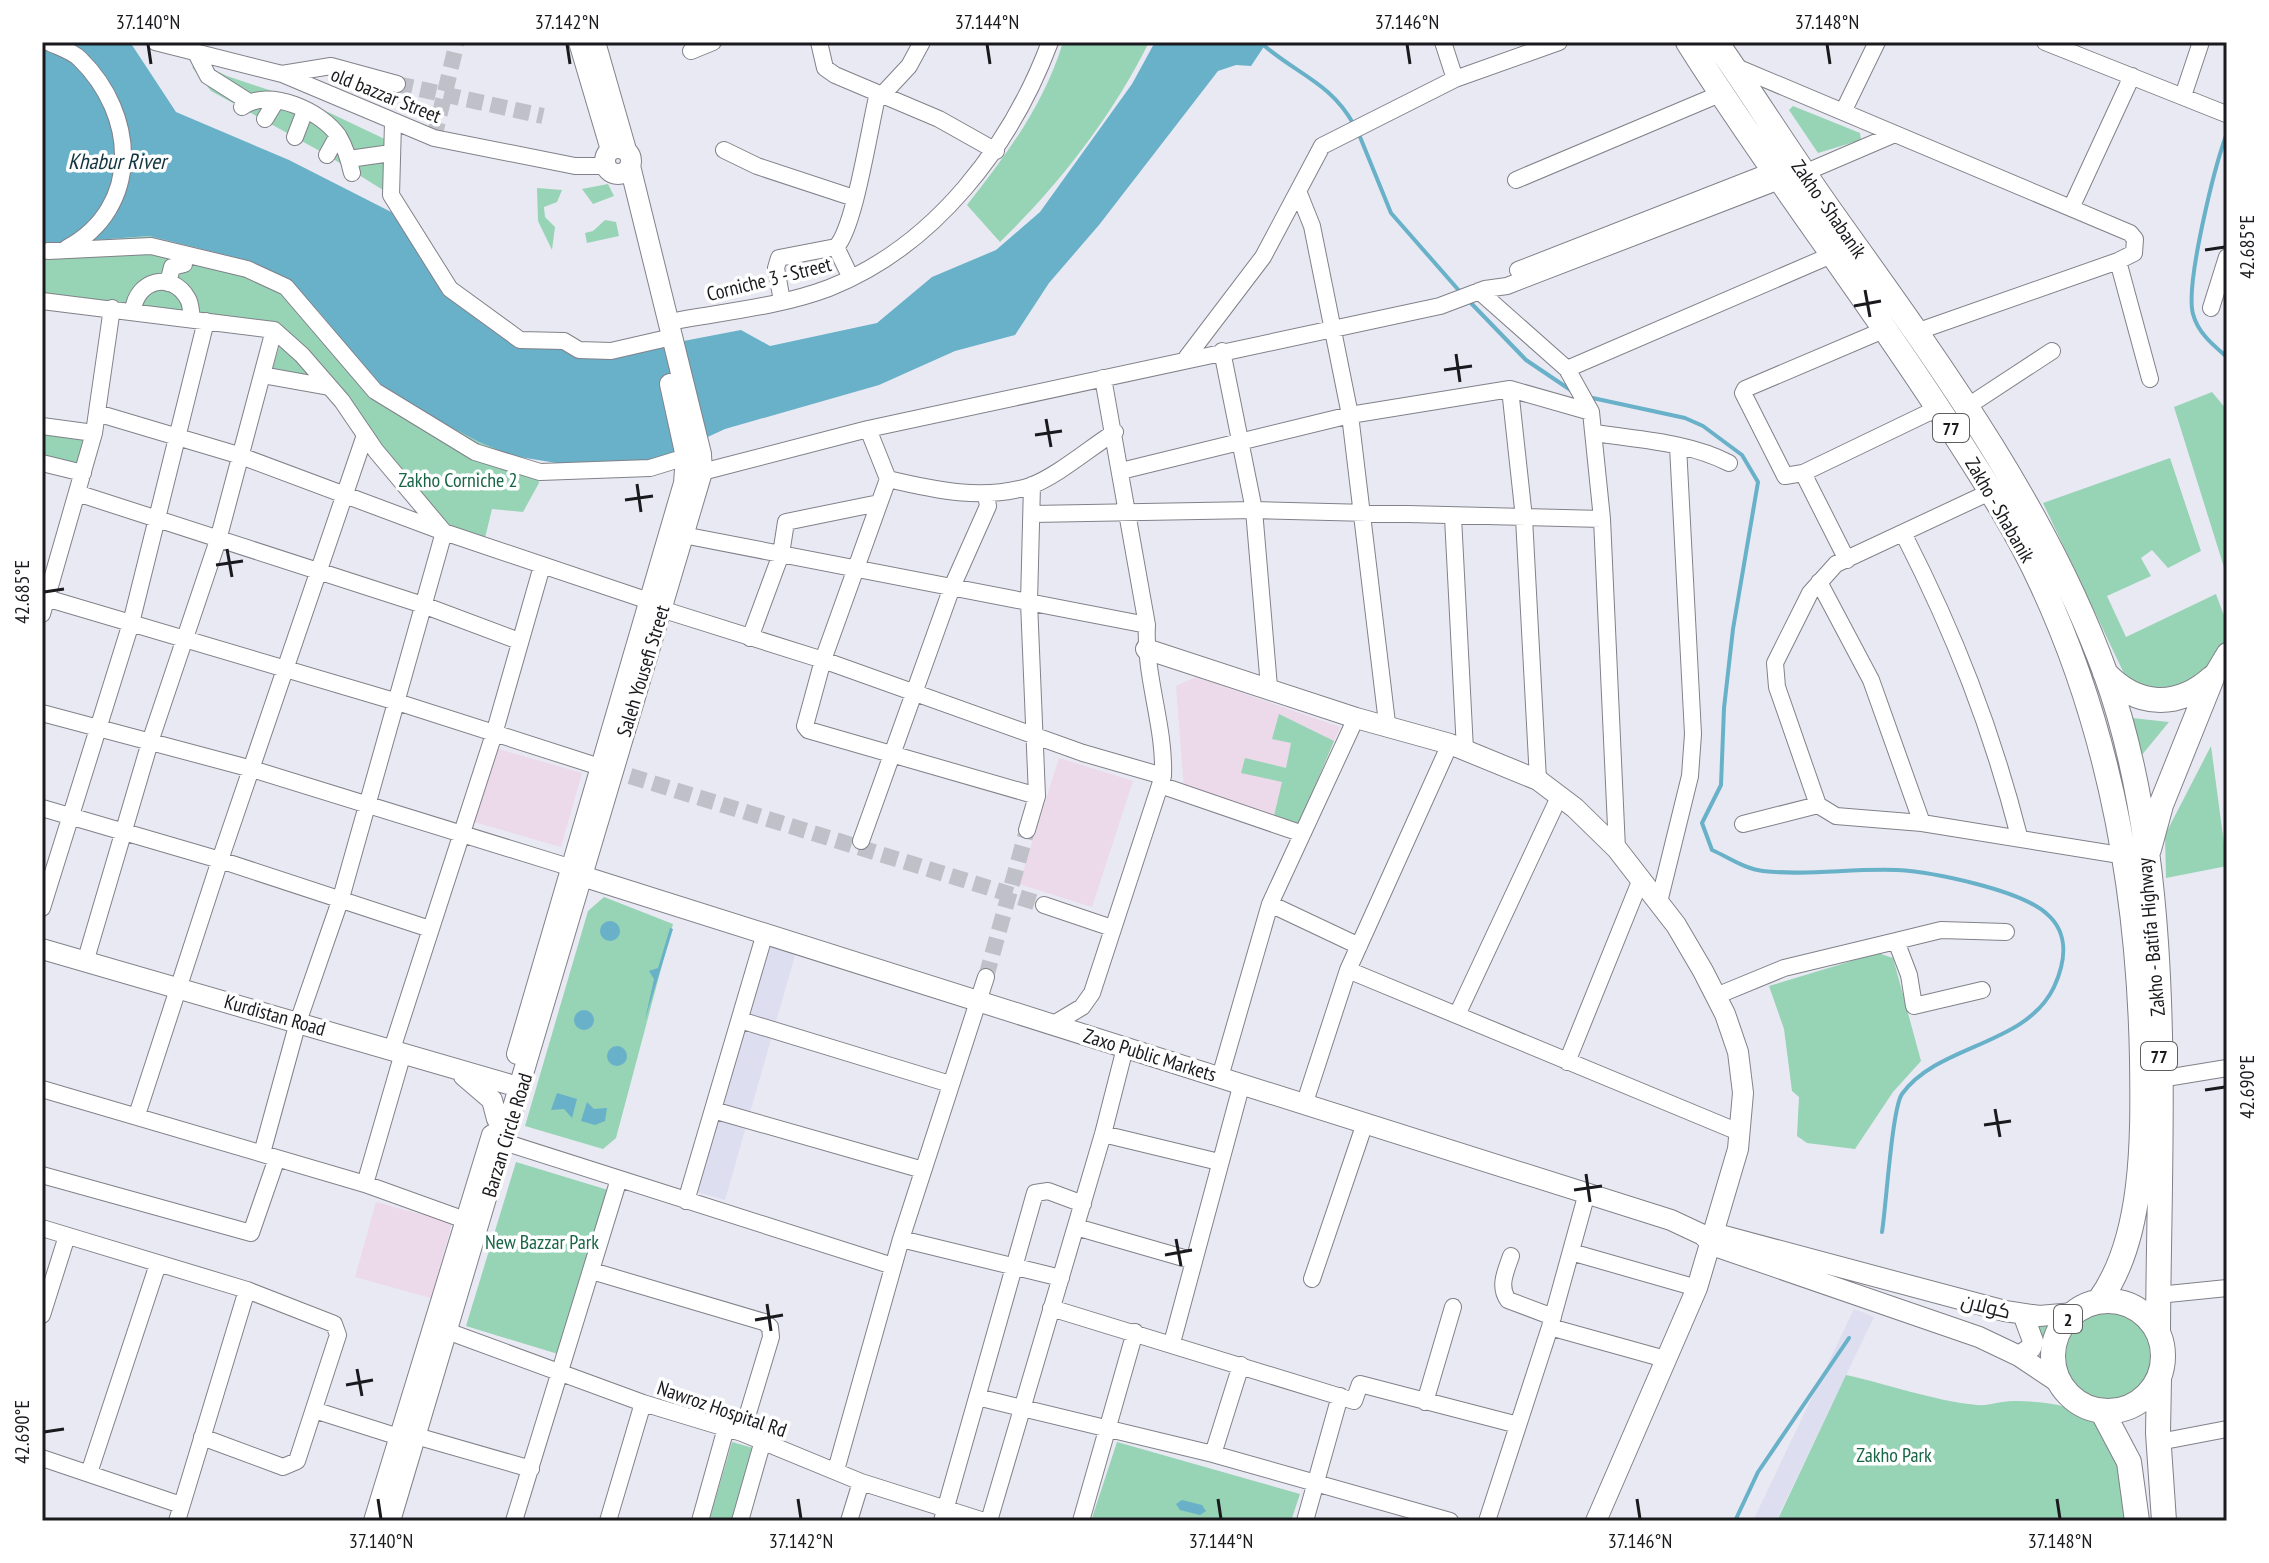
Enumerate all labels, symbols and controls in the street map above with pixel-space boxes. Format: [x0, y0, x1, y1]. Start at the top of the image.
text: 37.140°N [116, 9, 180, 35]
text: 37.142°N [535, 9, 599, 35]
text: 37.144°N [955, 9, 1019, 35]
text: 37.146°N [1375, 9, 1439, 35]
text: 37.148°N [1795, 9, 1859, 35]
street label: old bazzar Street [327, 61, 445, 129]
water label: Khabur River [68, 147, 169, 175]
street label: Zakho -Shabanik [1786, 155, 1873, 264]
text: 42.685°E [2234, 215, 2260, 279]
street label: Corniche 3 - Street [704, 251, 834, 307]
road number: 77 [1933, 414, 1969, 442]
street label: Zakho - Shabanik [1959, 453, 2041, 568]
park label: Zakho Corniche 2 [398, 467, 518, 493]
text: 42.685°E [9, 560, 35, 624]
street label: Saleh Yousefi Street [611, 601, 676, 740]
street label: Zakho - Batifa Highway [2131, 856, 2171, 1017]
street label: Kurdistan Road [221, 988, 329, 1042]
street label: Zaxo Public Markets [1081, 1022, 1220, 1088]
road number: 77 [2141, 1042, 2177, 1070]
text: 42.690°E [2234, 1055, 2260, 1119]
street label: Barzan Circle Road [476, 1070, 538, 1200]
park label: New Bazzar Park [485, 1229, 599, 1255]
street label: كولان [1958, 1287, 2014, 1325]
road number: 2 [2054, 1305, 2082, 1333]
street label: Nawroz Hospital Rd [654, 1375, 790, 1443]
text: 42.690°E [9, 1400, 35, 1464]
park label: Zakho Park [1856, 1442, 1932, 1468]
text: 37.140°N [349, 1528, 413, 1554]
text: 37.142°N [769, 1528, 833, 1554]
text: 37.144°N [1189, 1528, 1253, 1554]
text: 37.146°N [1608, 1528, 1672, 1554]
text: 37.148°N [2028, 1528, 2092, 1554]

